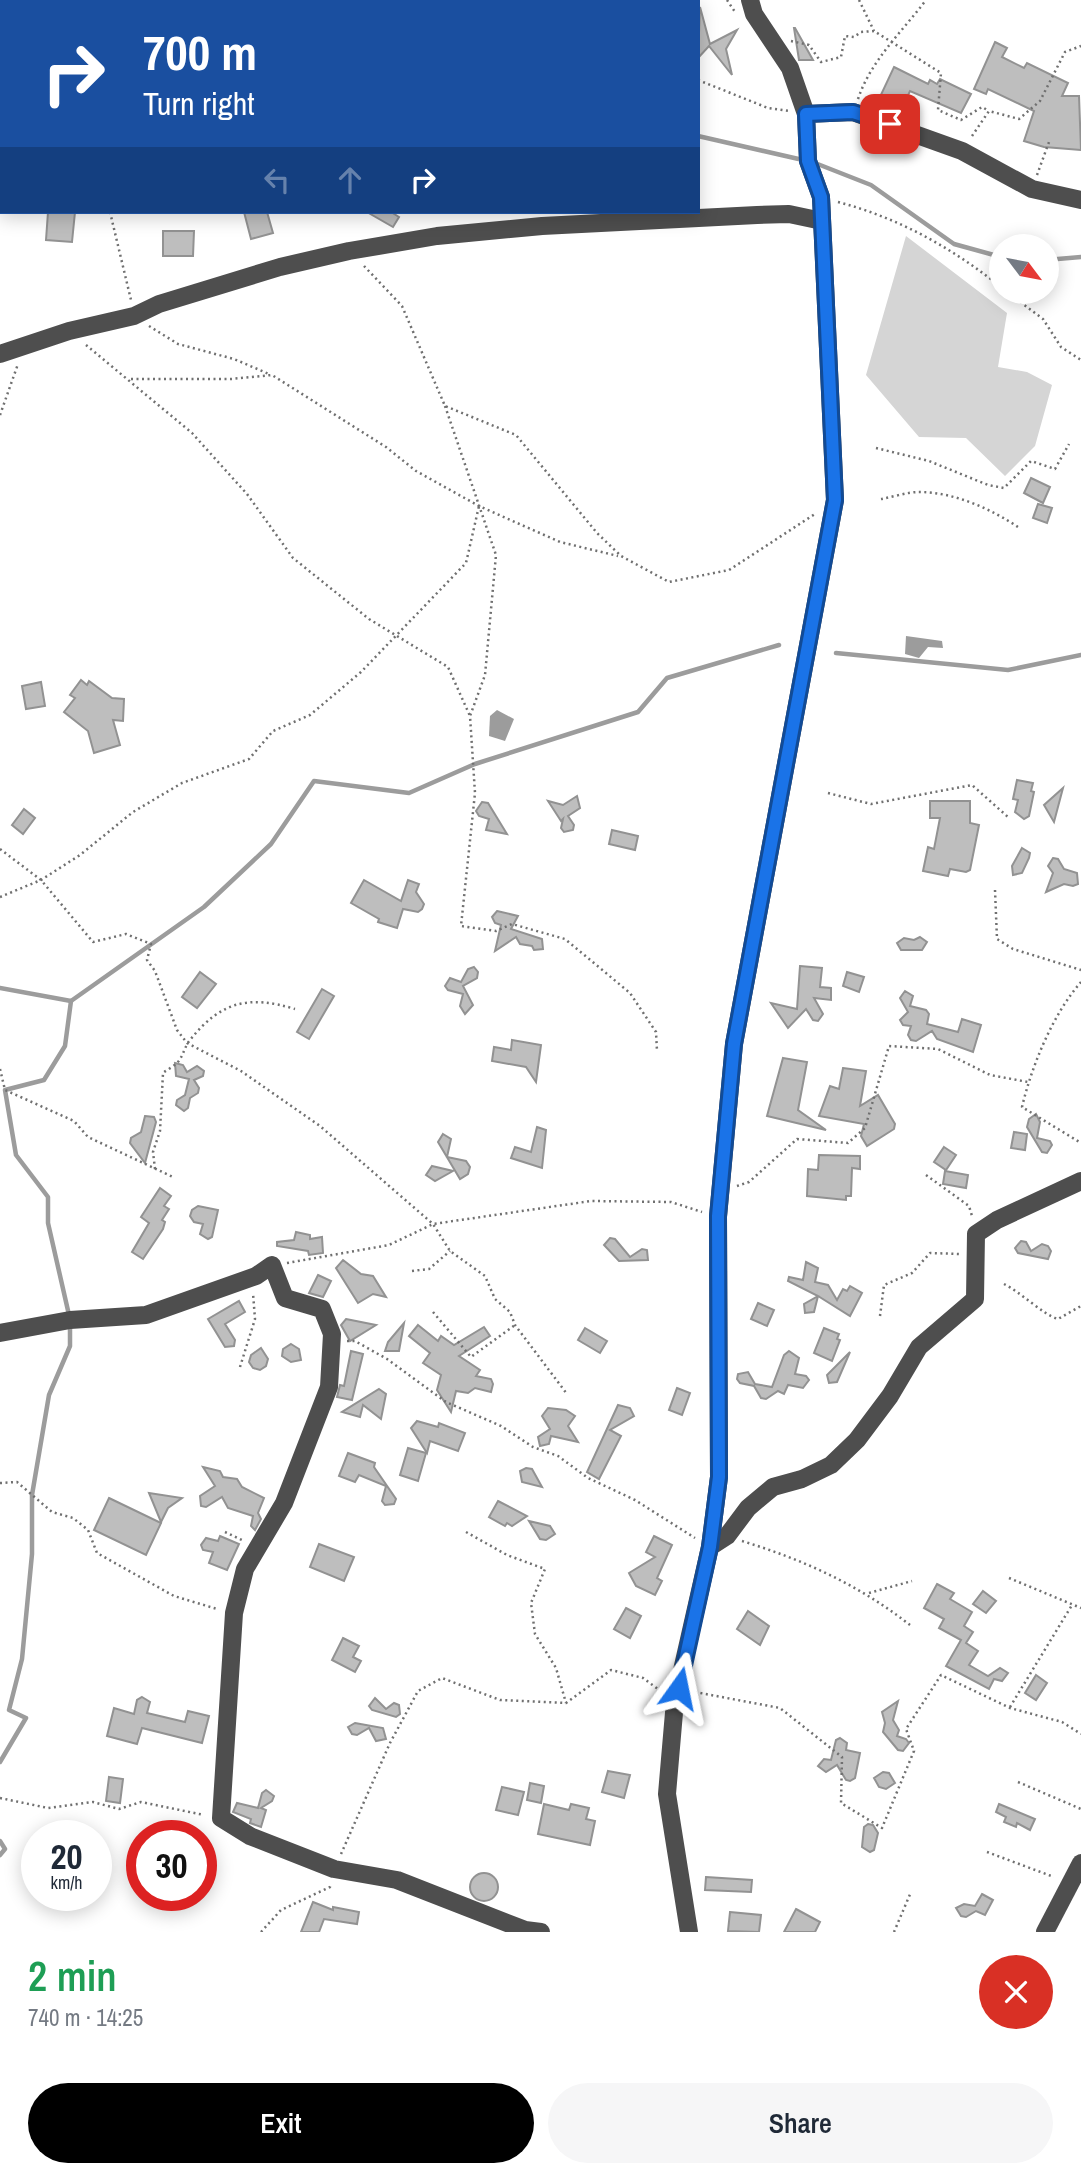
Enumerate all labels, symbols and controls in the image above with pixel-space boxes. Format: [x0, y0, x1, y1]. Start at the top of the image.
text: 700 m [143, 19, 257, 85]
icon: right [28, 28, 119, 119]
text: Turn right [143, 82, 255, 125]
pin [860, 94, 920, 154]
icon: arrive [871, 105, 909, 143]
icon: left [258, 161, 296, 199]
icon: ahead [331, 161, 369, 199]
icon: right [404, 161, 442, 199]
north arrow [989, 234, 1059, 304]
map controls [989, 234, 1059, 304]
position arrow [642, 1651, 716, 1725]
speed limit sign: 30 [126, 1820, 217, 1911]
text: 20 [51, 1833, 82, 1880]
text: km/h [51, 1870, 83, 1895]
text: 2 min [28, 1948, 117, 2004]
button: close [979, 1955, 1053, 2029]
text: 740 m · 14:25 [28, 2002, 143, 2033]
button: Exit [28, 2083, 534, 2163]
button: Share [548, 2083, 1053, 2163]

